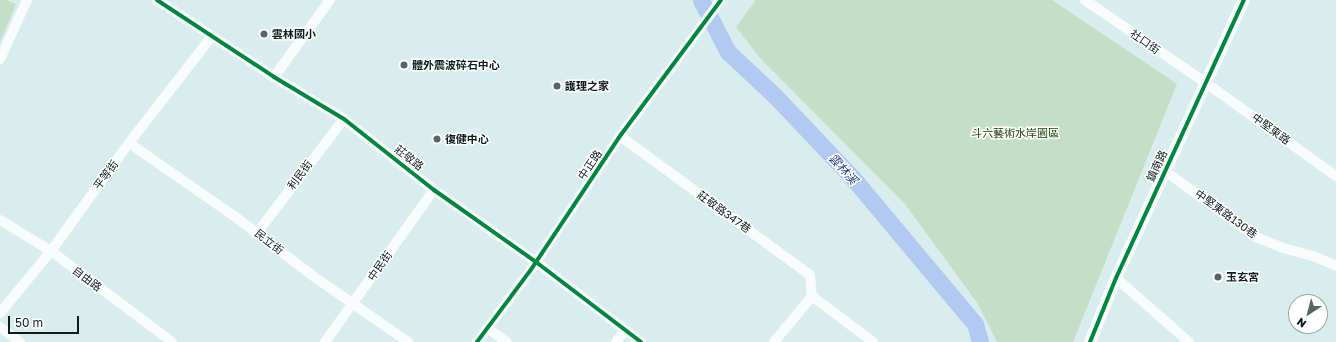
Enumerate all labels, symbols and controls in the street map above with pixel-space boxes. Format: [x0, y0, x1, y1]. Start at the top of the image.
place label: 雲林國小 [272, 27, 316, 41]
street label: 社口街 [1128, 27, 1162, 57]
marker: 雲林國小 [259, 29, 269, 39]
place label: 體外震波碎石中心 [412, 58, 500, 72]
marker: 體外震波碎石中心 [399, 60, 409, 70]
place label: 護理之家 [565, 79, 609, 93]
marker: 護理之家 [552, 81, 562, 91]
street label: 中堅東路 [1249, 111, 1293, 147]
park label: 斗六藝術水岸園區 [971, 126, 1059, 140]
place label: 復健中心 [445, 132, 489, 146]
marker: 復健中心 [432, 134, 442, 144]
street label: 莊敬路 [392, 143, 426, 173]
street label: 中正路 [575, 148, 605, 182]
street label: 鎮南路 [1144, 148, 1170, 184]
water label: 雲林溪 [826, 151, 860, 187]
street label: 平等街 [91, 158, 121, 192]
street label: 利民街 [285, 158, 315, 192]
street label: 中堅東路130巷 [1192, 187, 1260, 241]
street label: 莊敬路347巷 [695, 188, 753, 236]
street label: 民立街 [252, 227, 286, 257]
street label: 中民街 [365, 249, 395, 283]
street label: 自由路 [70, 264, 104, 294]
place label: 玉玄宮 [1226, 270, 1259, 284]
marker: 玉玄宮 [1213, 272, 1223, 282]
north arrow [1288, 294, 1328, 334]
scale bar [10, 308, 81, 334]
text: 50 m [15, 315, 43, 330]
text: N [1294, 316, 1308, 331]

